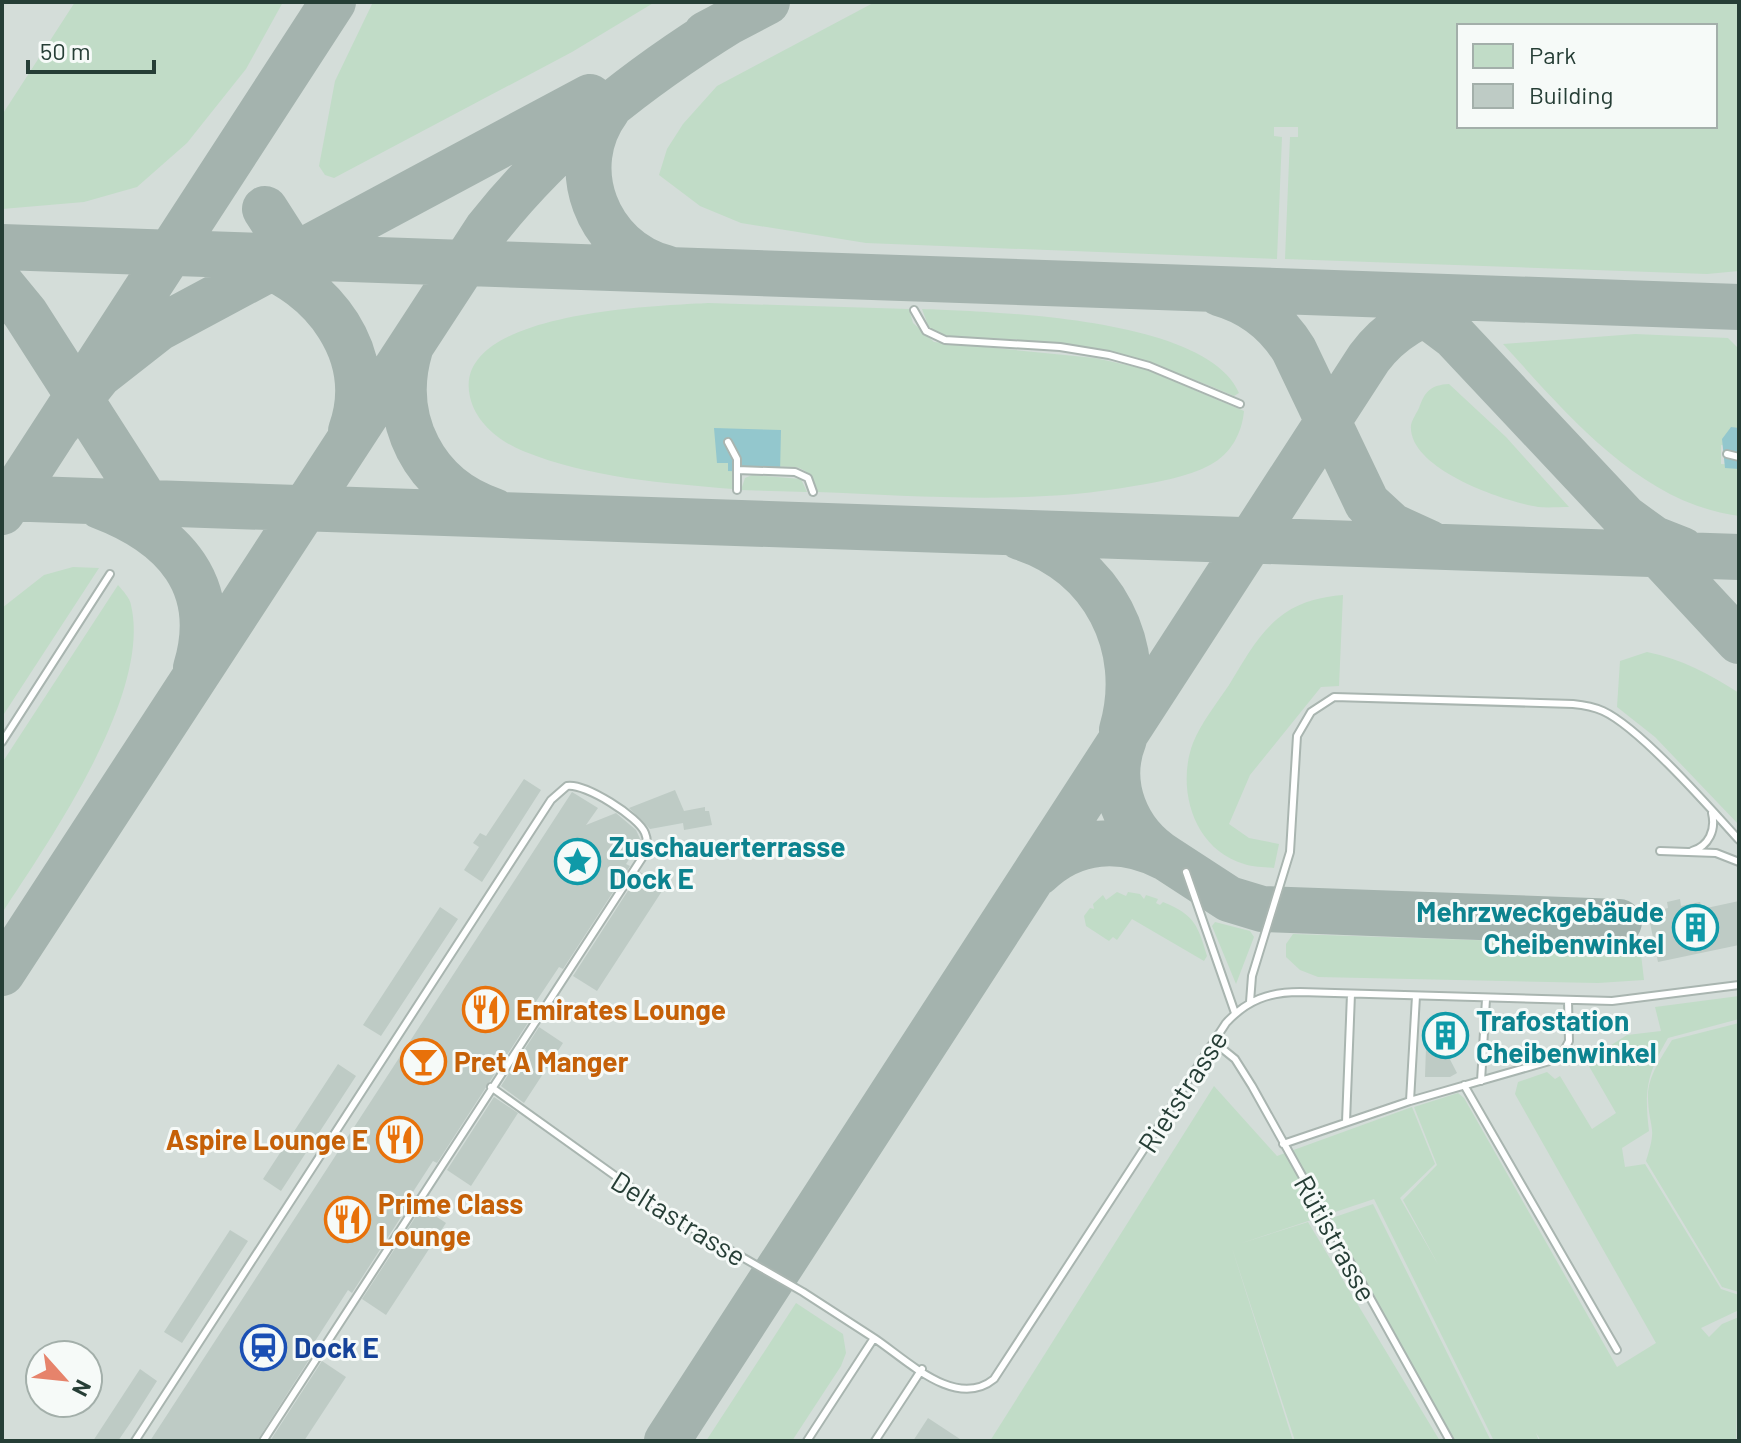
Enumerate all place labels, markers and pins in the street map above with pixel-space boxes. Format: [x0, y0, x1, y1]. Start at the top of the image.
place label: Zuschauerterrasse Dock E [609, 829, 846, 895]
place icon: Zuschauerterrasse Dock E [554, 838, 602, 886]
place label: Mehrzweckgebäude Cheibenwinkel [1416, 894, 1664, 960]
building icon: Mehrzweckgebäude Cheibenwinkel [1671, 903, 1719, 951]
restaurant icon: Emirates Lounge [461, 985, 509, 1033]
place label: Emirates Lounge [516, 992, 726, 1026]
place label: Trafostation Cheibenwinkel [1476, 1003, 1657, 1069]
building icon: Trafostation Cheibenwinkel [1421, 1012, 1469, 1060]
bar icon: Pret A Manger [399, 1037, 447, 1085]
place label: Pret A Manger [454, 1044, 629, 1078]
restaurant icon: Aspire Lounge E [375, 1115, 423, 1163]
place label: Aspire Lounge E [166, 1122, 368, 1156]
place label: Prime Class Lounge [378, 1186, 523, 1252]
restaurant icon: Prime Class Lounge [323, 1195, 371, 1243]
station icon: Dock E [239, 1323, 287, 1371]
place label: Dock E [294, 1330, 379, 1364]

